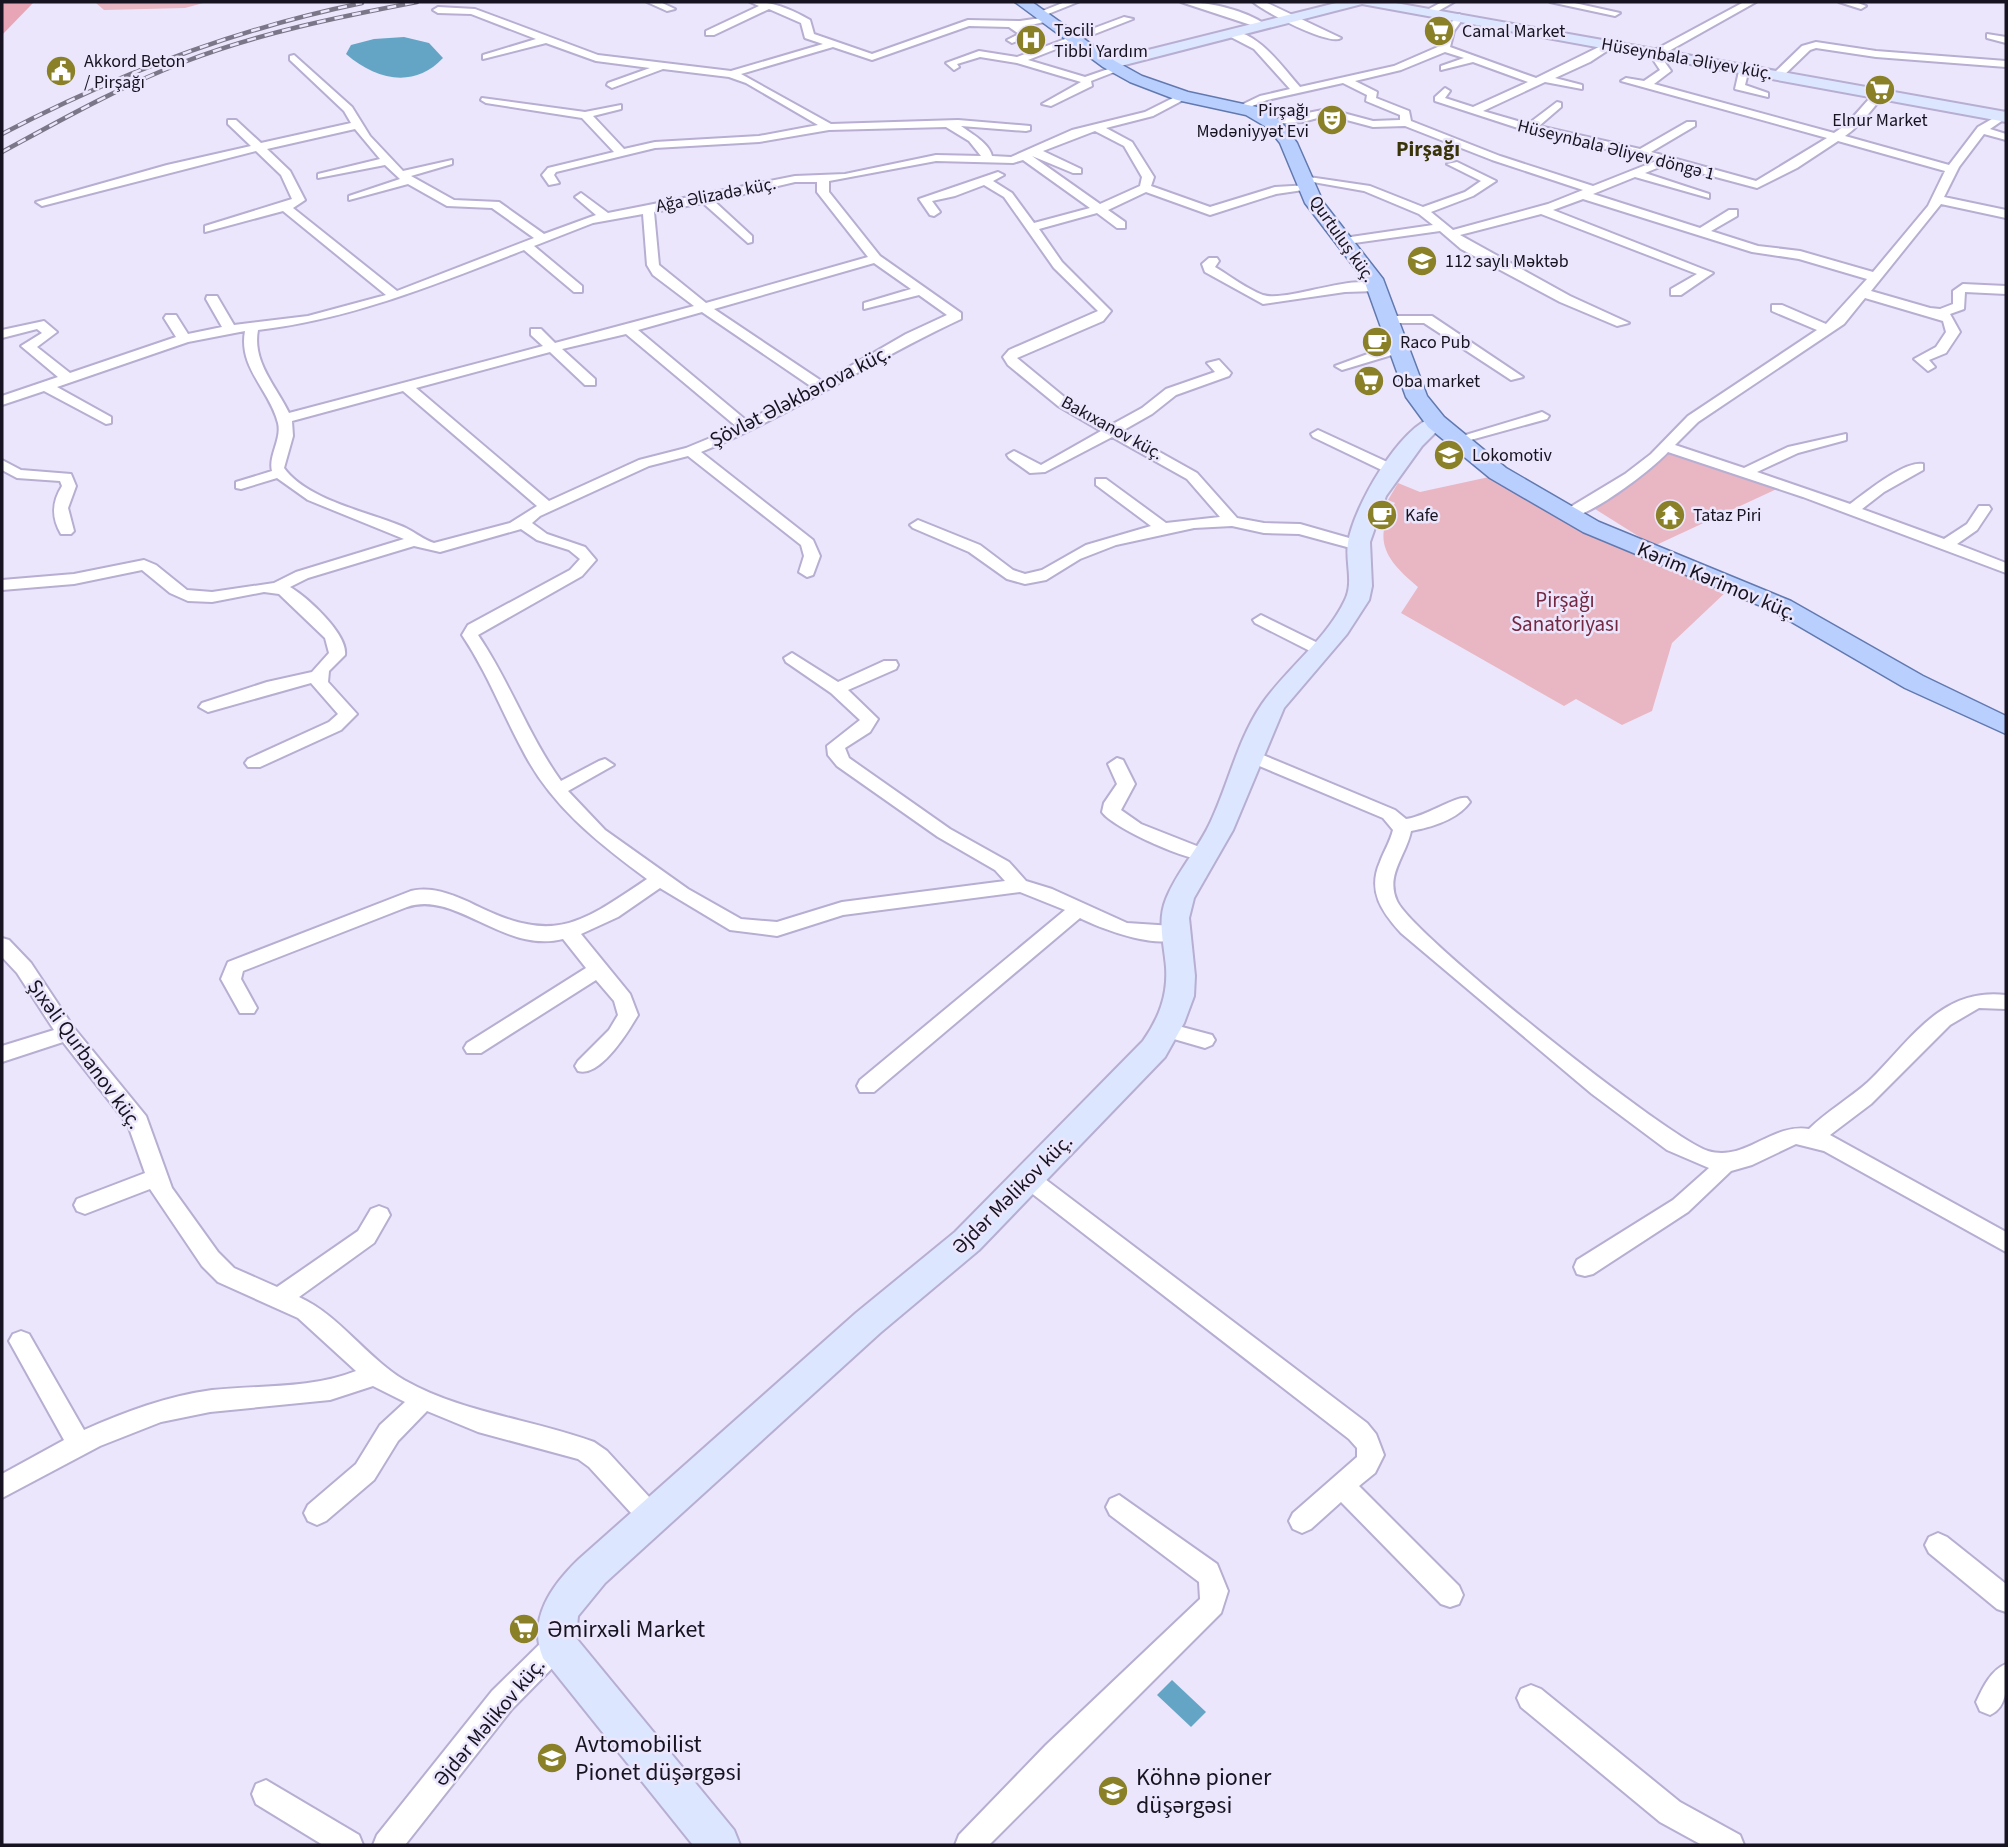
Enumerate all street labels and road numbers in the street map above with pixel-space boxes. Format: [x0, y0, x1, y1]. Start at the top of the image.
street label: Hüseynbala Əliyev küç. [1599, 32, 1775, 86]
street label: Hüseynbala Əliyev döngə 1 [1515, 113, 1717, 187]
street label: Ağa Əlizadə küç. [654, 171, 778, 219]
street label: Qurtuluş küç. [1303, 191, 1381, 287]
street label: Şövlət Ələkbərova küç. [704, 337, 896, 455]
street label: Bakıxanov küç. [1057, 390, 1167, 466]
street label: Kərim Kərimov küç. [1633, 534, 1801, 628]
street label: Şıxəli Qurbanov küç. [20, 973, 150, 1135]
street label: Əjdər Məlikov küç. [945, 1127, 1079, 1261]
street label: Əjdər Məlikov küç. [426, 1651, 552, 1793]

